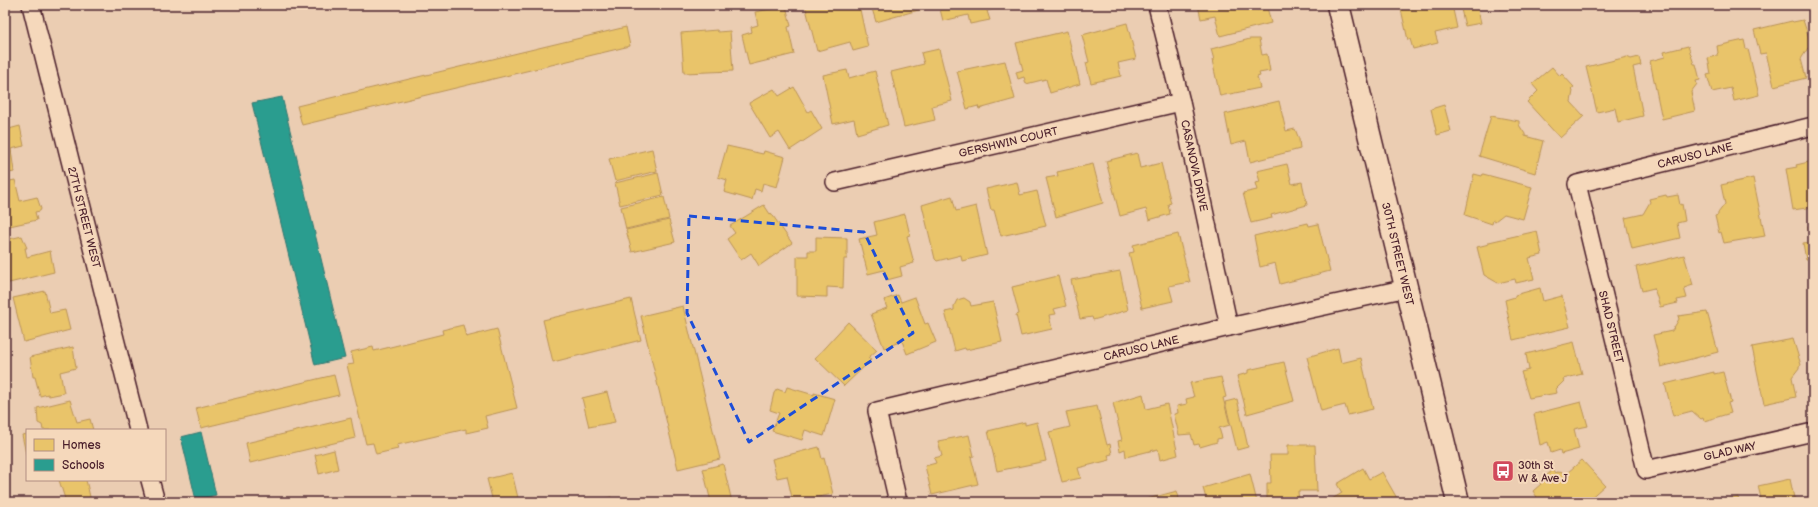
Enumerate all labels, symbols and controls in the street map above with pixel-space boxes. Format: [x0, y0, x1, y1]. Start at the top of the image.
street label: CASANOVA DRIVE [1178, 119, 1210, 213]
street label: GERSHWIN COURT [958, 125, 1060, 160]
street label: CARUSO LANE [1656, 140, 1734, 171]
street label: 27TH STREET WEST [65, 165, 103, 270]
street label: 30TH STREET WEST [1379, 201, 1416, 307]
street label: SHAD STREET [1596, 289, 1626, 365]
street label: CARUSO LANE [1102, 333, 1180, 364]
legend [26, 429, 166, 481]
text: Homes [62, 438, 101, 453]
street label: GLAD WAY [1702, 439, 1758, 464]
text: Schools [62, 458, 105, 473]
bus stop icon: 30th St W & Ave J [1490, 458, 1516, 484]
place label: 30th St W & Ave J [1518, 459, 1568, 485]

